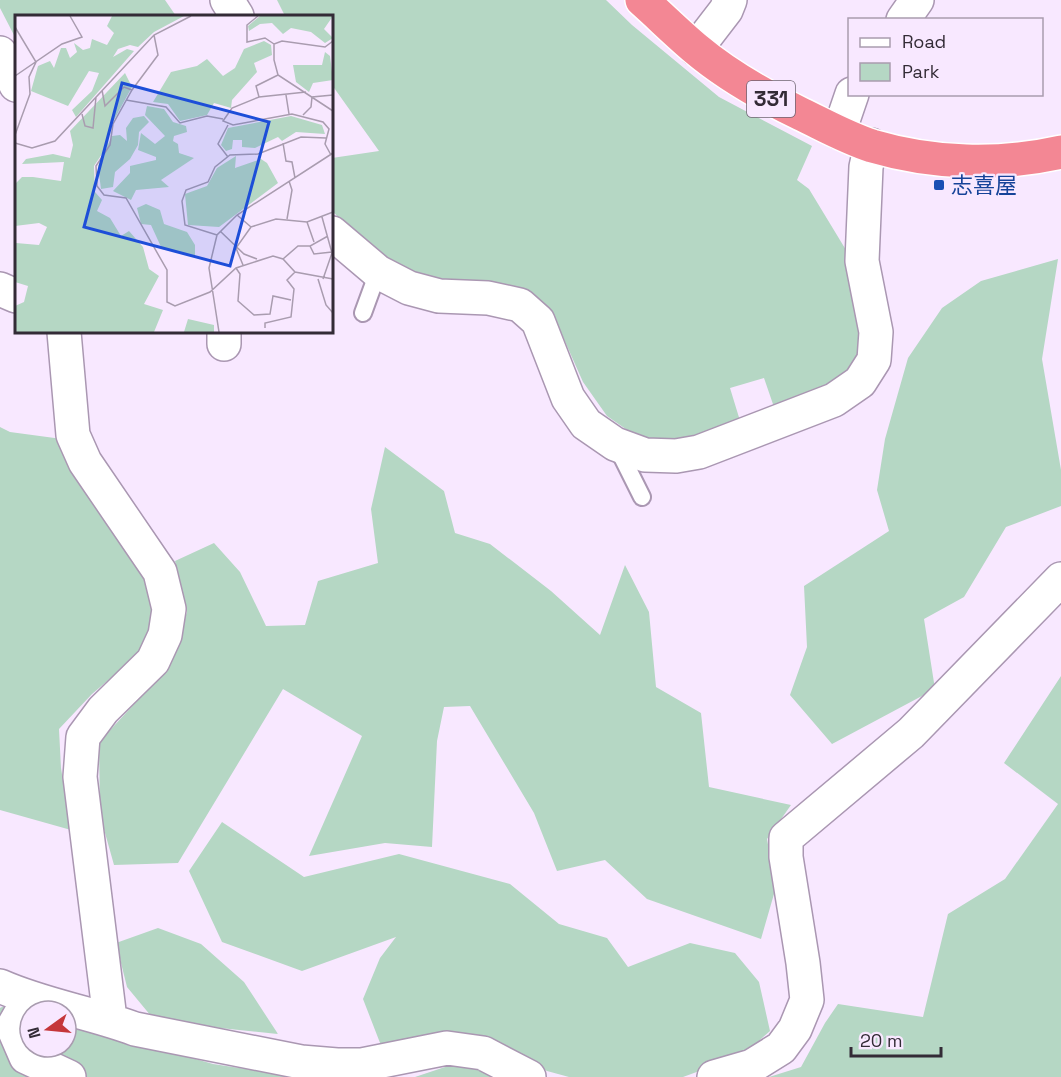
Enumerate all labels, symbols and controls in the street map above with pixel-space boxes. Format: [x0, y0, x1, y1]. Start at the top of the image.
inset map [15, 15, 333, 333]
legend [848, 18, 1043, 96]
text: Road [902, 30, 946, 53]
text: Park [902, 60, 940, 83]
road number: 331 [747, 81, 795, 117]
place label: 志喜屋 [951, 171, 1017, 199]
marker: 志喜屋 [932, 178, 946, 192]
north arrow [18, 999, 78, 1059]
scale bar [851, 1020, 941, 1058]
text: N [22, 1025, 46, 1041]
text: 20 m [860, 1029, 903, 1052]

